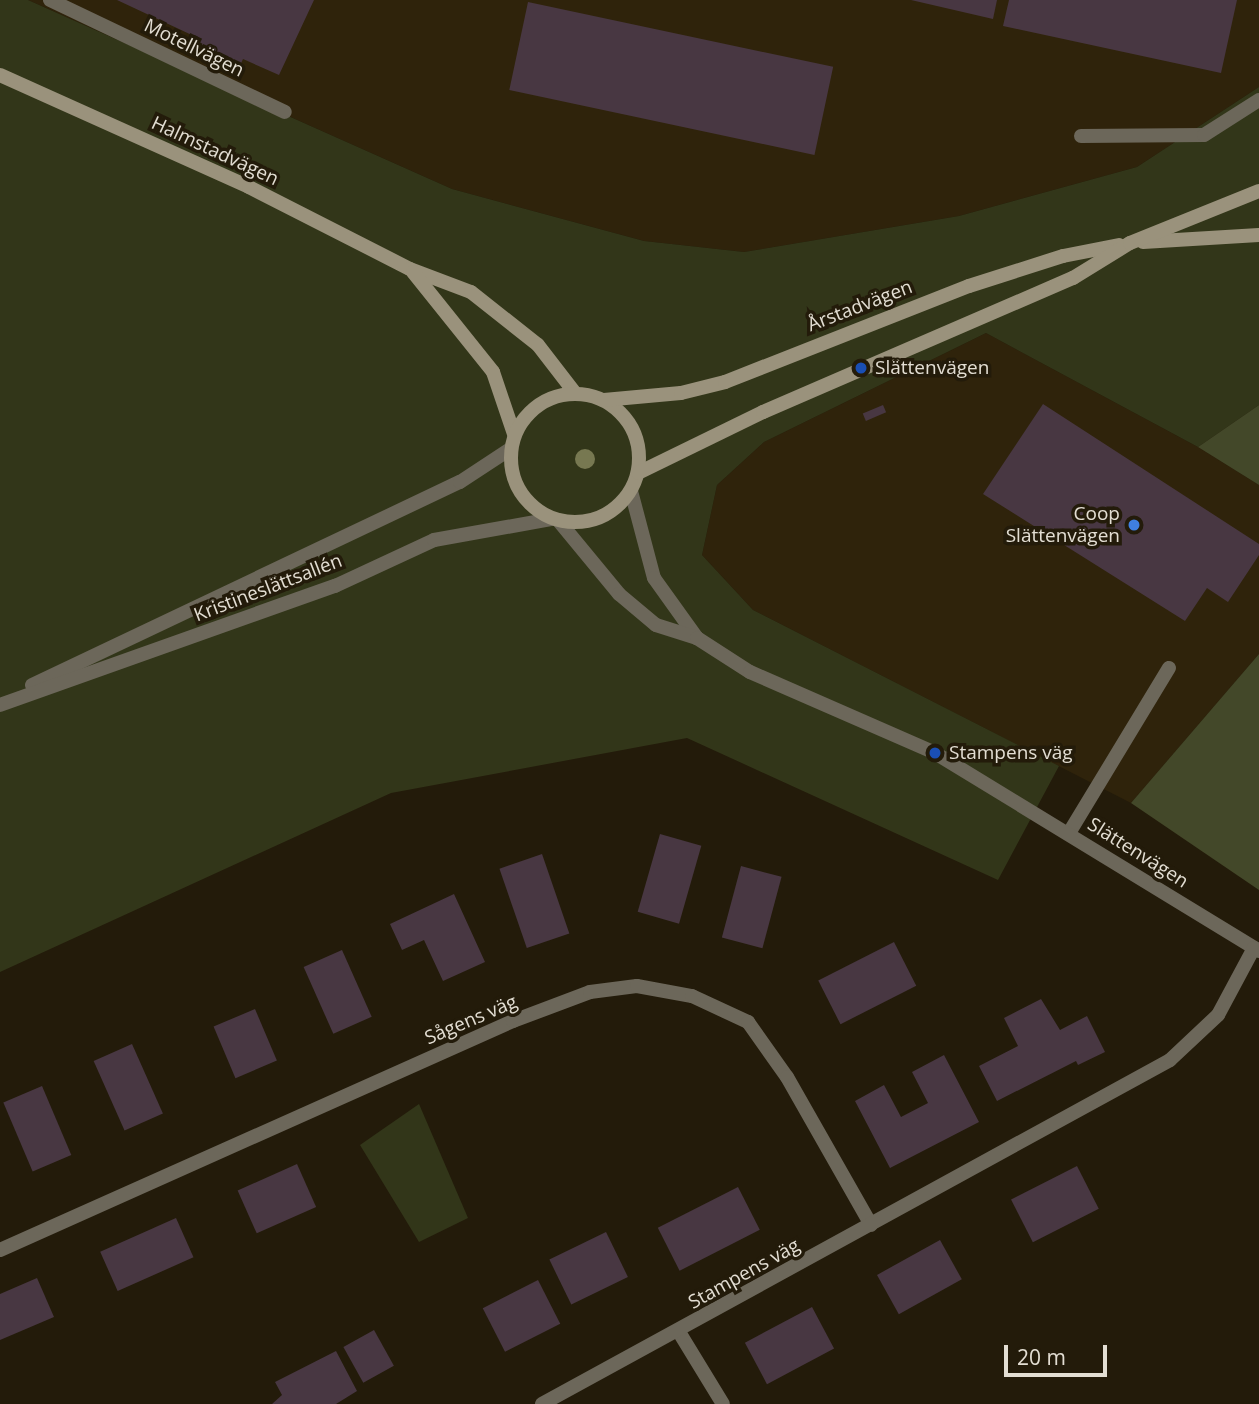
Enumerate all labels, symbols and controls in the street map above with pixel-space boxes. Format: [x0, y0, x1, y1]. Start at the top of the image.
street label: Motellvägen [140, 14, 248, 82]
street label: Halmstadvägen [148, 112, 282, 190]
street label: Årstadvägen [804, 276, 916, 336]
place label: Slättenvägen [875, 357, 989, 379]
marker: Slättenvägen [853, 360, 869, 376]
place label: Coop Slättenvägen [1006, 503, 1120, 547]
marker: Coop Slättenvägen [1126, 517, 1142, 533]
street label: Kristineslättsallén [191, 549, 345, 627]
place label: Stampens väg [949, 742, 1073, 764]
marker: Stampens väg [927, 745, 943, 761]
street label: Slättenvägen [1083, 813, 1193, 893]
street label: Sågens väg [421, 990, 521, 1050]
street label: Stampens väg [684, 1234, 804, 1314]
scale bar [1007, 1330, 1110, 1374]
text: 20 m [1017, 1343, 1066, 1371]

